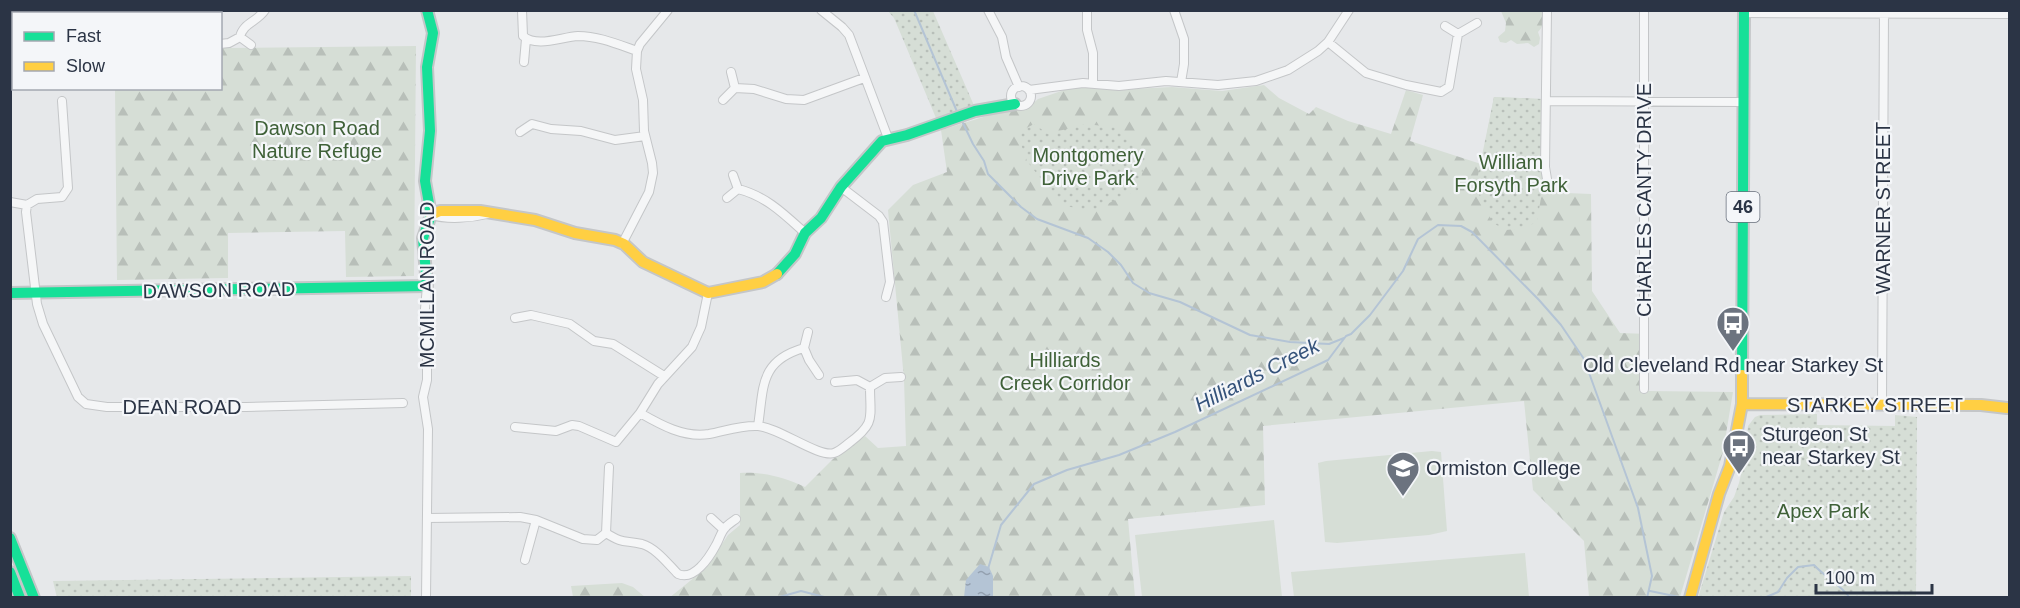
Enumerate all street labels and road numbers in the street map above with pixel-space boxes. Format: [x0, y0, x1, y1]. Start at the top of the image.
street label: CHARLES CANTY DRIVE [1633, 83, 1655, 317]
street label: WARNER STREET [1872, 122, 1894, 294]
road number: 46 [1726, 192, 1760, 222]
street label: MCMILLAN ROAD [416, 202, 438, 368]
street label: DAWSON ROAD [143, 278, 295, 302]
street label: STARKEY STREET [1787, 394, 1963, 416]
street label: DEAN ROAD [123, 396, 241, 418]

